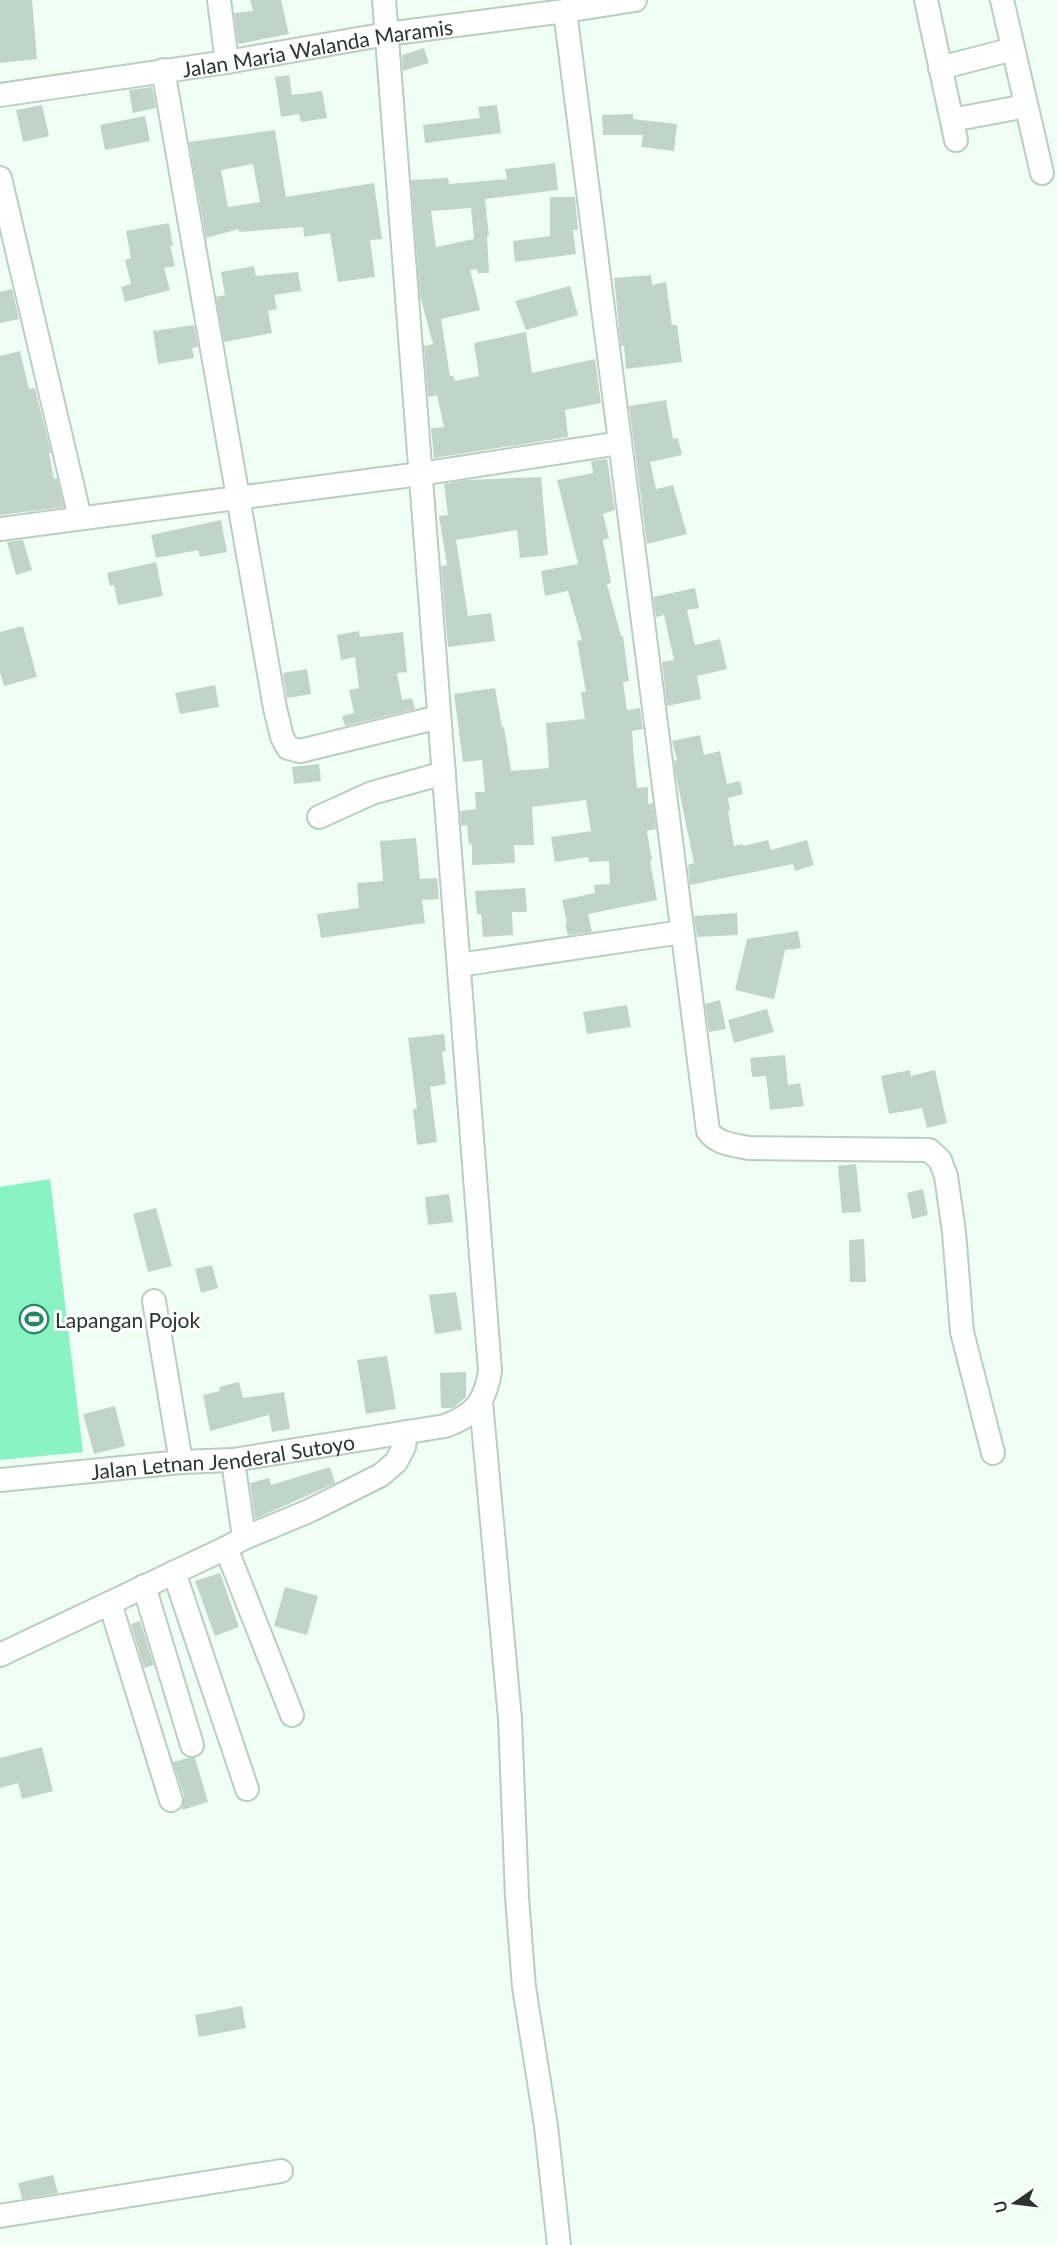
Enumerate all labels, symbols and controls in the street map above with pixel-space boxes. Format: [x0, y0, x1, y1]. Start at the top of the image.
street label: Jalan Maria Walanda Maramis [180, 13, 454, 81]
sports icon: Lapangan Pojok [18, 1303, 50, 1335]
place label: Lapangan Pojok [55, 1307, 201, 1332]
street label: Jalan Letnan Jenderal Sutoyo [90, 1428, 356, 1483]
north arrow [985, 2173, 1045, 2233]
text: U [989, 2199, 1011, 2215]

